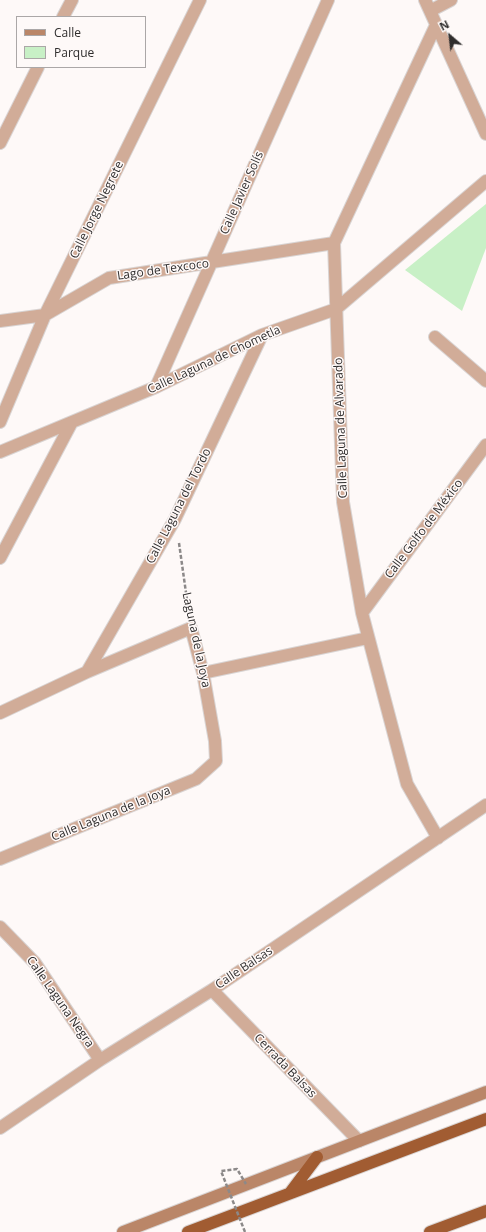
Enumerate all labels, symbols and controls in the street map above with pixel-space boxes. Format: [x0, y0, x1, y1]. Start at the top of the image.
legend [16, 16, 146, 68]
north arrow [430, 16, 470, 56]
text: N [437, 16, 452, 34]
text: Calle [54, 24, 81, 41]
text: Parque [54, 44, 94, 61]
street label: Calle Javier Solís [217, 149, 267, 237]
street label: Calle Jorge Negrete [67, 159, 127, 261]
street label: Lago de Texcoco [116, 256, 210, 284]
street label: Calle Laguna de Chometla [145, 323, 283, 397]
street label: Calle Laguna de Alvarado [331, 357, 351, 499]
street label: Calle Laguna del Tordo [144, 446, 214, 566]
street label: Calle Golfo de México [382, 477, 466, 581]
street label: Laguna de la Joya [179, 591, 213, 689]
street label: Calle Laguna de la Joya [49, 783, 173, 845]
street label: Calle Balsas [213, 944, 275, 992]
street label: Calle Laguna Negra [23, 954, 97, 1050]
street label: Cerrada Balsas [251, 1031, 319, 1101]

